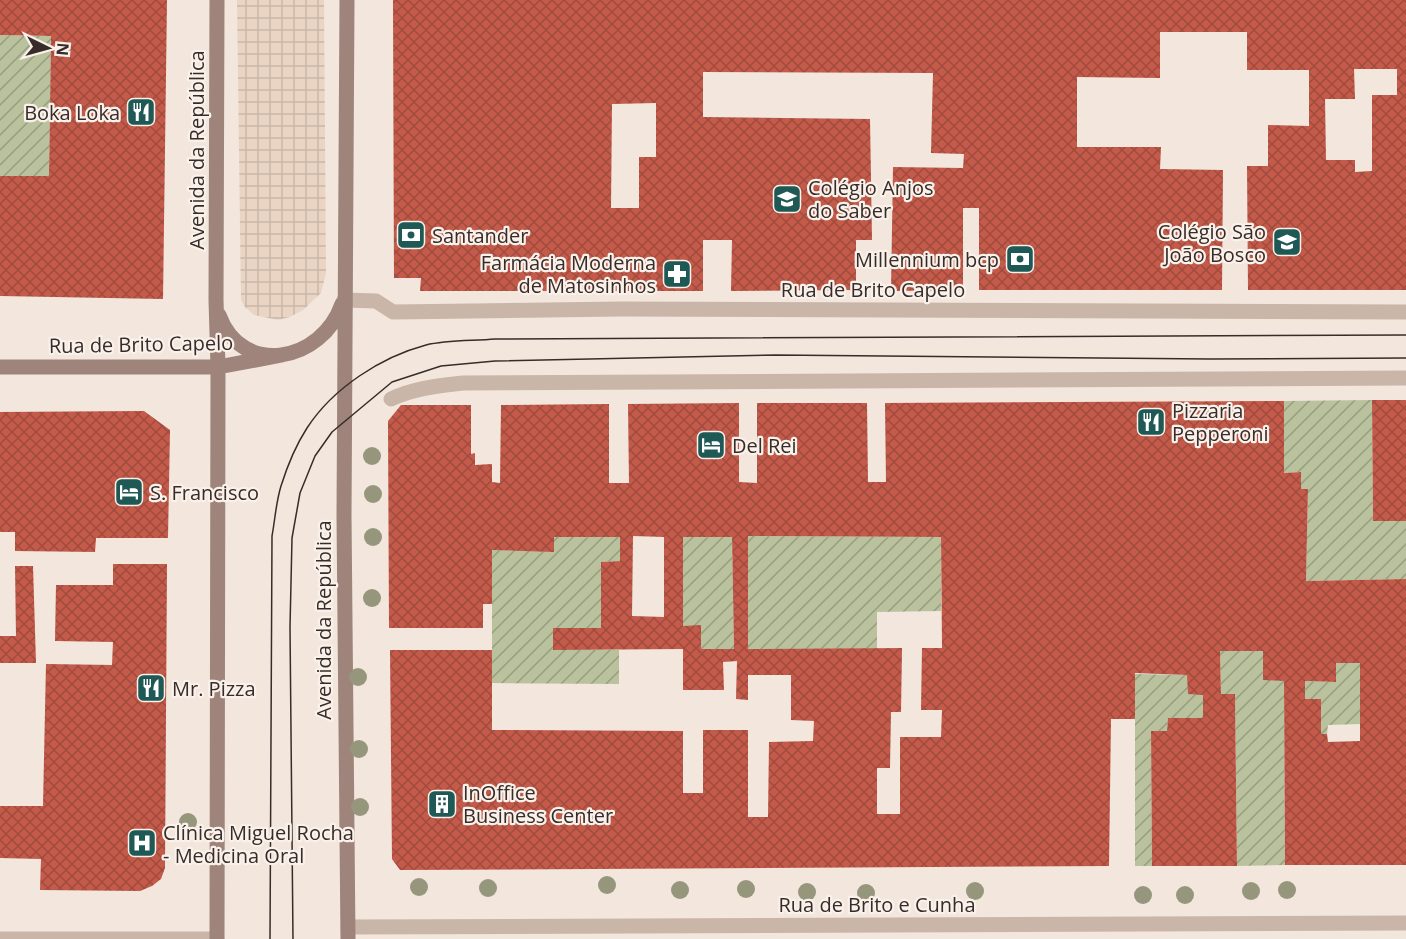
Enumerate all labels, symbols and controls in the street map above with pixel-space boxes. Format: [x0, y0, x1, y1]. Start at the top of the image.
north arrow [18, 18, 78, 78]
text: N [51, 42, 74, 57]
street label: Avenida da República [183, 50, 210, 250]
restaurant icon: Boka Loka [125, 96, 157, 128]
place label: Boka Loka [24, 99, 120, 126]
place label: Colégio Anjos do Saber [808, 174, 934, 224]
school or university icon: Colégio Anjos do Saber [771, 183, 803, 215]
place label: Colégio São João Bosco [1158, 218, 1266, 268]
bank icon: Santander [395, 219, 427, 251]
place label: Santander [432, 222, 529, 249]
school or university icon: Colégio São João Bosco [1271, 226, 1303, 258]
bank icon: Millennium bcp [1004, 243, 1036, 275]
place label: Millennium bcp [855, 246, 999, 273]
place label: Farmácia Moderna de Matosinhos [481, 249, 656, 299]
pharmacy icon: Farmácia Moderna de Matosinhos [661, 258, 693, 290]
street label: Rua de Brito Capelo [781, 276, 965, 303]
street label: Rua de Brito Capelo [49, 329, 233, 359]
place label: Pizzaria Pepperoni [1172, 397, 1268, 447]
restaurant icon: Pizzaria Pepperoni [1135, 406, 1167, 438]
hotel icon: Del Rei [695, 429, 727, 461]
place label: Del Rei [732, 432, 797, 459]
hotel icon: S. Francisco [113, 476, 145, 508]
place label: S. Francisco [150, 479, 259, 506]
street label: Avenida da República [310, 520, 337, 720]
restaurant icon: Mr. Pizza [135, 672, 167, 704]
place label: Mr. Pizza [172, 675, 256, 702]
place label: InOffice Business Center [463, 779, 613, 829]
building icon: InOffice Business Center [426, 788, 458, 820]
place label: Clínica Miguel Rocha - Medicina Oral [163, 819, 354, 869]
hospital icon: Clínica Miguel Rocha - Medicina Oral [126, 827, 158, 859]
street label: Rua de Brito e Cunha [778, 891, 976, 918]

